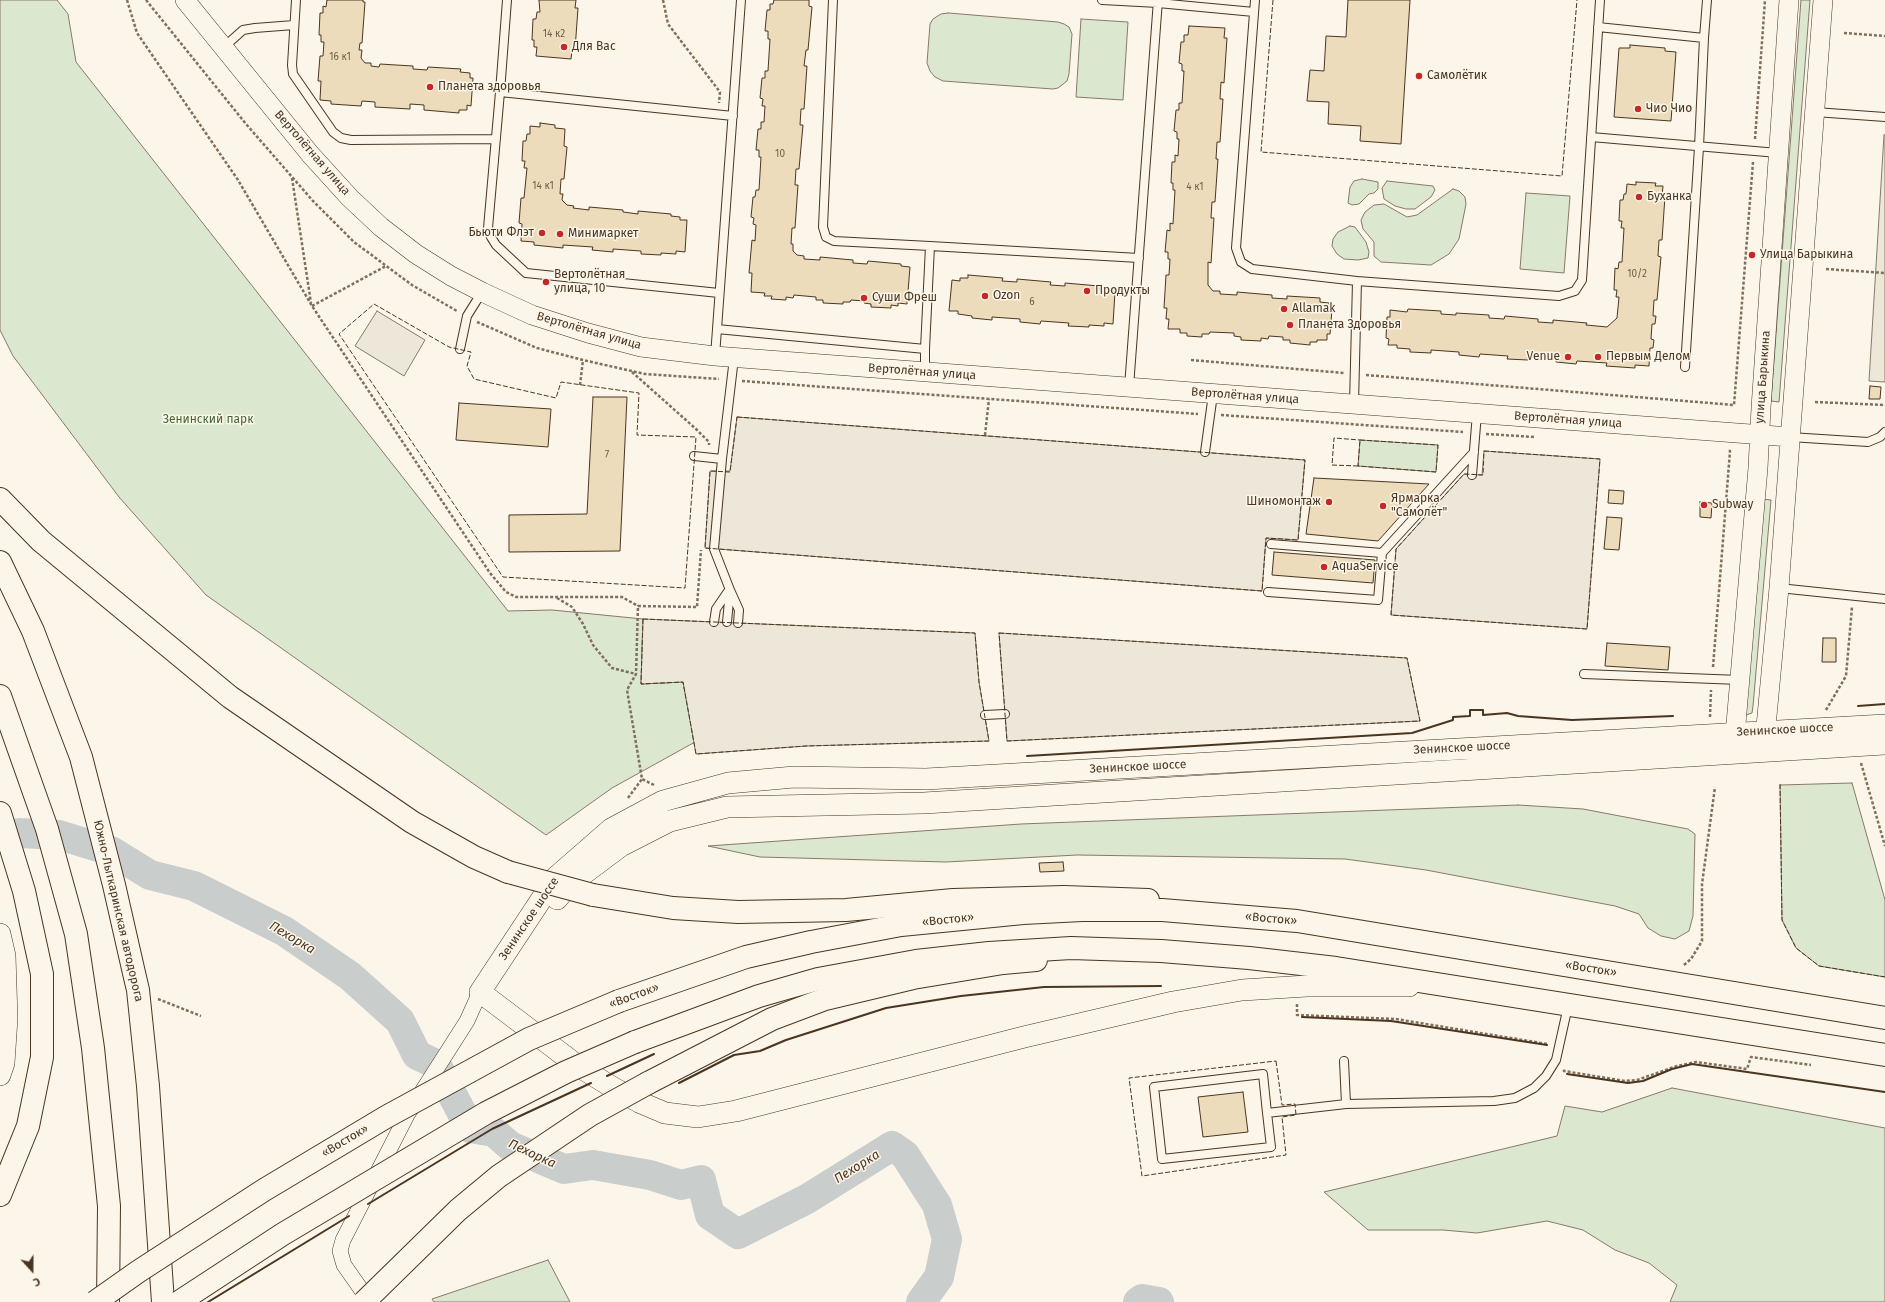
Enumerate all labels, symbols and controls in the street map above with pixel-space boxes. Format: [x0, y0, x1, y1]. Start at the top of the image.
house number: 14 к2 [543, 28, 565, 40]
place label: Для Вас [572, 40, 616, 54]
marker: Для Вас [559, 42, 569, 52]
house number: 16 к1 [329, 51, 351, 63]
place label: Самолётик [1427, 69, 1487, 83]
marker: Самолётик [1414, 71, 1424, 81]
place label: Планета здоровья [438, 80, 541, 94]
marker: Планета здоровья [425, 82, 435, 92]
place label: Чио Чио [1646, 102, 1692, 116]
marker: Чио Чио [1633, 104, 1643, 114]
street label: Вертолётная улица [271, 107, 353, 199]
house number: 10 [775, 148, 785, 160]
house number: 14 к1 [532, 180, 554, 192]
house number: 4 к1 [1186, 181, 1204, 193]
place label: Буханка [1647, 190, 1692, 204]
marker: Буханка [1634, 192, 1644, 202]
place label: Бьюти Флэт [468, 226, 534, 240]
place label: Минимаркет [568, 227, 638, 241]
marker: Бьюти Флэт [537, 228, 547, 238]
marker: Минимаркет [555, 229, 565, 239]
place label: Улица Барыкина [1760, 248, 1853, 262]
marker: Улица Барыкина [1747, 250, 1757, 260]
place label: Вертолётная улица, 10 [554, 268, 625, 296]
house number: 10/2 [1627, 268, 1647, 280]
marker: Вертолётная улица, 10 [541, 277, 551, 287]
place label: Продукты [1095, 284, 1150, 298]
marker: Продукты [1082, 286, 1092, 296]
place label: Ozon [993, 289, 1020, 303]
place label: Суши Фреш [872, 291, 937, 305]
marker: Ozon [980, 291, 990, 301]
marker: Суши Фреш [859, 293, 869, 303]
house number: 6 [1029, 296, 1035, 308]
place label: Allamak [1292, 302, 1335, 316]
marker: Allamak [1279, 304, 1289, 314]
street label: Вертолётная улица [535, 309, 643, 353]
place label: Планета Здоровья [1298, 318, 1401, 332]
marker: Планета Здоровья [1285, 320, 1295, 330]
street label: улица Барыкина [1753, 330, 1773, 424]
place label: Venue [1527, 350, 1560, 364]
place label: Первым Делом [1606, 350, 1690, 364]
marker: Venue [1563, 352, 1573, 362]
marker: Первым Делом [1593, 352, 1603, 362]
street label: Вертолётная улица [868, 361, 976, 383]
street label: Вертолётная улица [1191, 385, 1299, 407]
street label: Вертолётная улица [1514, 409, 1622, 431]
park label: Зенинский парк [163, 413, 253, 427]
house number: 7 [605, 449, 609, 461]
place label: Ярмарка "Самолёт" [1391, 492, 1447, 520]
place label: Шиномонтаж [1246, 495, 1321, 509]
marker: Шиномонтаж [1324, 497, 1334, 507]
place label: Subway [1712, 498, 1753, 512]
marker: Subway [1699, 500, 1709, 510]
marker: Ярмарка "Самолёт" [1378, 501, 1388, 511]
place label: AquaService [1332, 560, 1399, 574]
marker: AquaService [1319, 562, 1329, 572]
street label: Зенинское шоссе [1736, 720, 1834, 740]
street label: Зенинское шоссе [1413, 738, 1511, 758]
street label: Зенинское шоссе [1089, 757, 1187, 777]
street label: Южно-Лыткаринская автодорога [90, 819, 146, 1003]
street label: Зенинское шоссе [496, 875, 562, 963]
street label: «Восток» [921, 910, 975, 930]
street label: «Восток» [1244, 910, 1298, 928]
water label: Пехорка [266, 918, 318, 958]
street label: «Восток» [1564, 958, 1618, 980]
street label: «Восток» [607, 980, 661, 1012]
street label: «Восток» [319, 1121, 371, 1161]
water label: Пехорка [506, 1136, 558, 1172]
water label: Пехорка [831, 1147, 883, 1187]
north arrow [12, 1250, 52, 1290]
text: С [31, 1274, 42, 1289]

